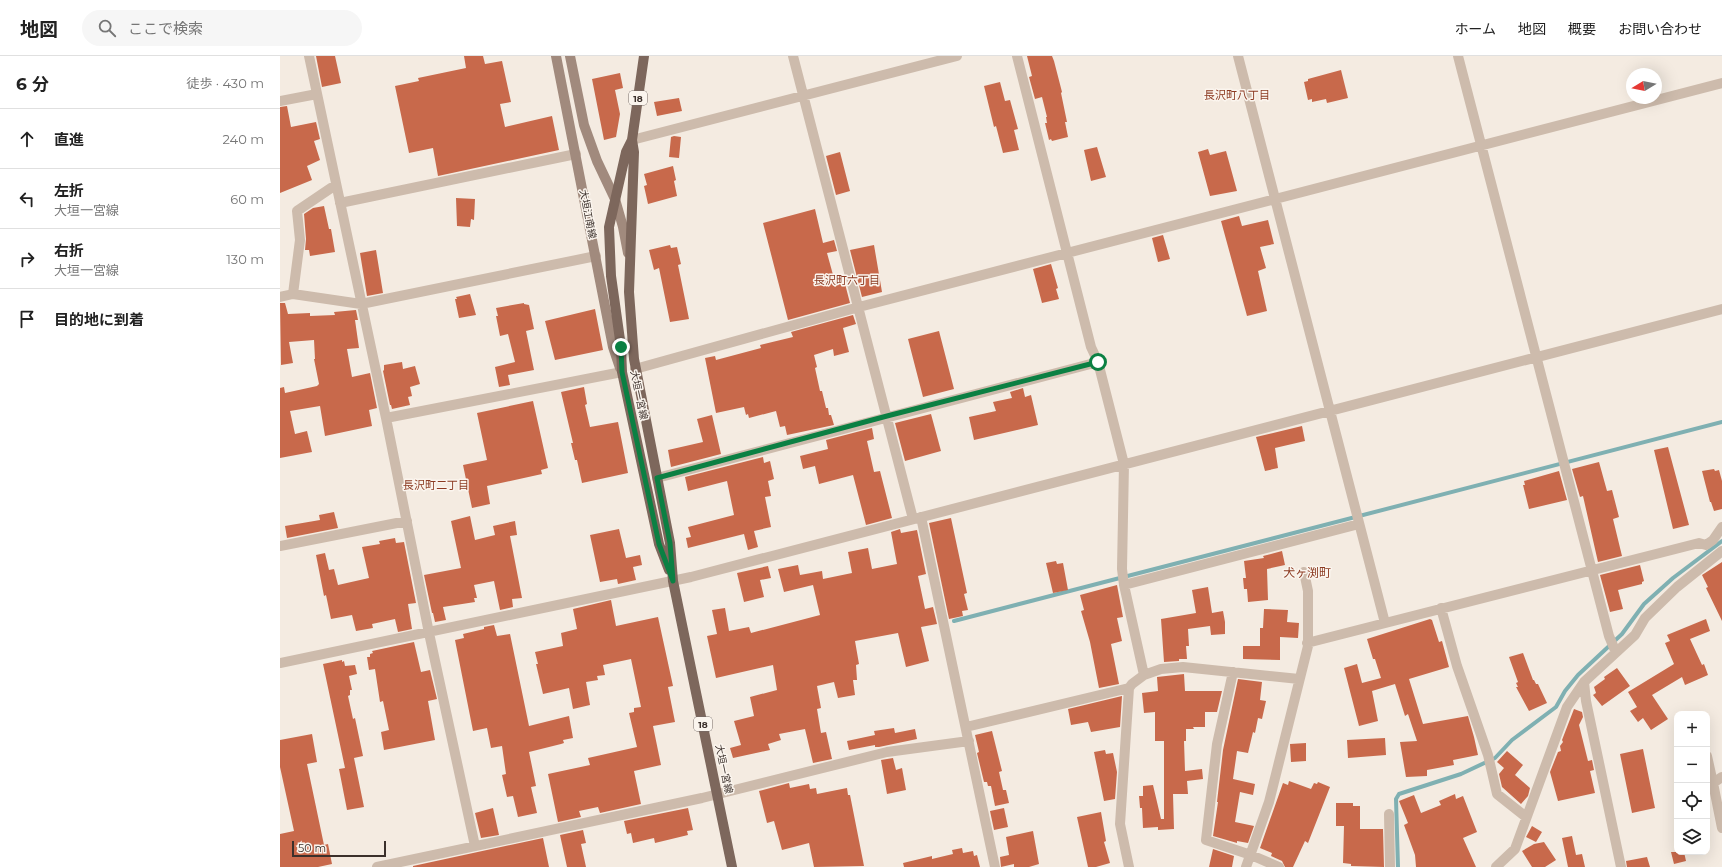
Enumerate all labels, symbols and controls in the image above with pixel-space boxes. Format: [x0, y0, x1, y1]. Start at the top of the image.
search box [82, 10, 362, 46]
icon: search [96, 17, 118, 39]
text: 地図 [20, 18, 58, 41]
text: ここで検索 [128, 19, 203, 38]
text: ホーム [1454, 20, 1496, 38]
text: 地図 [1518, 20, 1546, 38]
text: 概要 [1568, 20, 1596, 38]
text: お問い合わせ [1618, 20, 1702, 38]
north arrow [1626, 68, 1662, 104]
text: 6 分 [16, 74, 49, 94]
text: 徒歩 · 430 m [186, 75, 264, 91]
district label: 長沢町八丁目 [1204, 88, 1270, 102]
road number: 18 [629, 91, 647, 105]
icon: ahead [16, 128, 38, 150]
text: 直進 [54, 130, 84, 149]
text: 240 m [223, 131, 264, 147]
text: 左折 [54, 181, 84, 200]
icon: left [16, 188, 38, 210]
street label: 大垣江南線 [577, 188, 599, 240]
text: 60 m [230, 191, 264, 207]
text: 大垣一宮線 [54, 202, 119, 218]
text: 右折 [54, 241, 84, 260]
icon: right [16, 248, 38, 270]
text: 130 m [226, 251, 264, 267]
text: 大垣一宮線 [54, 262, 119, 278]
district label: 長沢町六丁目 [814, 273, 880, 287]
icon: arrive [16, 308, 38, 330]
text: 目的地に到着 [54, 310, 144, 329]
route end [612, 338, 630, 356]
route start [1089, 353, 1107, 371]
street label: 大垣一宮線 [627, 369, 651, 421]
district label: 長沢町二丁目 [403, 478, 469, 492]
district label: 犬ヶ渕町 [1283, 565, 1331, 580]
map controls [1674, 711, 1710, 855]
button: + [1674, 711, 1710, 747]
road number: 18 [694, 717, 712, 731]
street label: 大垣一宮線 [712, 743, 736, 795]
button: − [1674, 747, 1710, 783]
button: locate [1674, 783, 1710, 819]
button: layers [1674, 819, 1710, 855]
scale bar [292, 839, 386, 858]
text: 50 m [298, 841, 326, 855]

